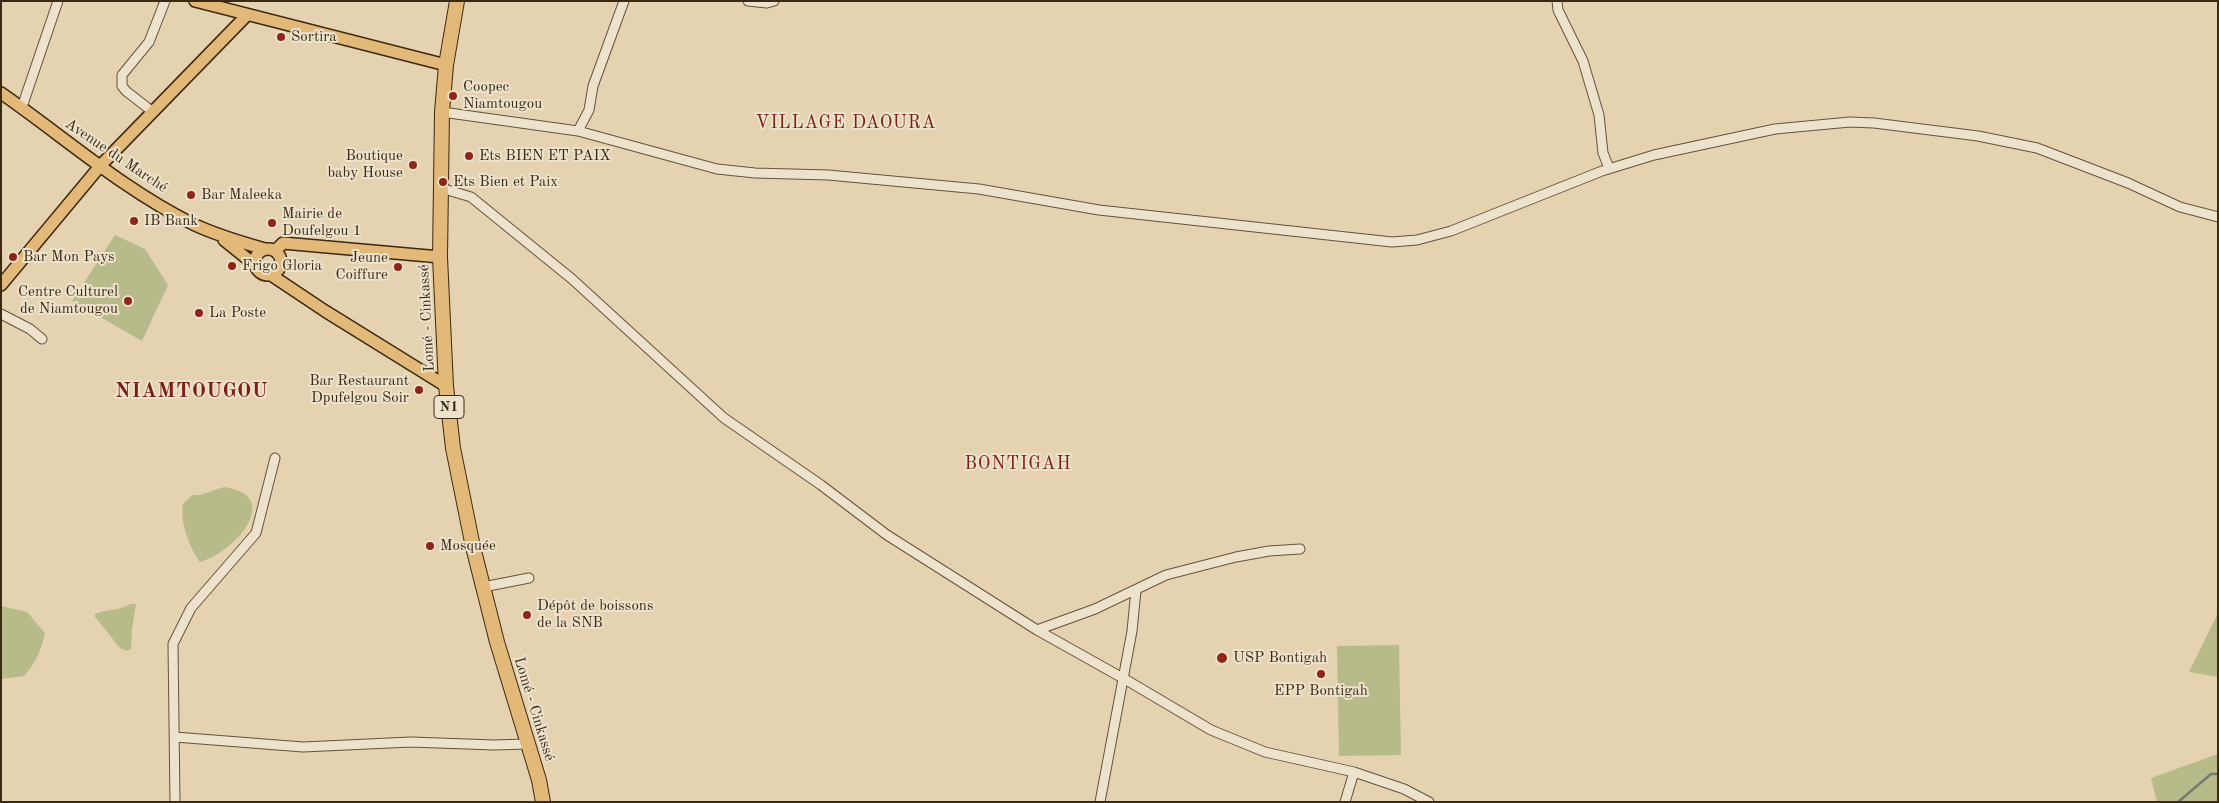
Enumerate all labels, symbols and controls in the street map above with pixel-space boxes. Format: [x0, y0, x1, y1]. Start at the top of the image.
place label: Sortira [291, 28, 337, 46]
marker: Sortira [275, 31, 287, 43]
place label: Coopec Niamtougou [463, 78, 542, 113]
marker: Coopec Niamtougou [447, 90, 459, 102]
district label: VILLAGE DAOURA [754, 112, 938, 134]
street label: Avenue du Marché [61, 115, 171, 197]
place label: Boutique baby House [327, 147, 403, 182]
place label: Ets BIEN ET PAIX [479, 147, 611, 165]
marker: Ets BIEN ET PAIX [463, 150, 475, 162]
marker: Boutique baby House [407, 159, 419, 171]
place label: Ets Bien et Paix [453, 173, 558, 191]
marker: Ets Bien et Paix [437, 176, 449, 188]
place label: Bar Maleeka [201, 186, 282, 204]
marker: Bar Maleeka [185, 189, 197, 201]
place label: Mairie de Doufelgou 1 [282, 205, 361, 240]
place label: IB Bank [144, 212, 198, 230]
marker: IB Bank [128, 215, 140, 227]
marker: Mairie de Doufelgou 1 [266, 217, 278, 229]
place label: Bar Mon Pays [23, 248, 115, 266]
place label: Jeune Coiffure [336, 249, 388, 284]
marker: Bar Mon Pays [7, 251, 19, 263]
place label: Frigo Gloria [242, 257, 322, 275]
marker: Frigo Gloria [226, 260, 238, 272]
marker: Jeune Coiffure [392, 261, 404, 273]
street label: Lomé - Cinkassé [415, 264, 439, 372]
place label: Centre Culturel de Niamtougou [18, 283, 118, 318]
marker: Centre Culturel de Niamtougou [122, 295, 134, 307]
place label: La Poste [209, 304, 266, 322]
marker: La Poste [193, 307, 205, 319]
place label: Bar Restaurant Dpufelgou Soir [309, 372, 409, 407]
district label: NIAMTOUGOU [114, 380, 270, 404]
marker: Bar Restaurant Dpufelgou Soir [413, 384, 425, 396]
road number: N1 [434, 396, 464, 418]
district label: BONTIGAH [963, 453, 1073, 475]
place label: Mosquée [440, 537, 496, 555]
marker: Mosquée [424, 540, 436, 552]
place label: Dépôt de boissons de la SNB [537, 597, 653, 632]
marker: Dépôt de boissons de la SNB [521, 609, 533, 621]
place label: USP Bontigah [1233, 649, 1327, 667]
marker: USP Bontigah [1215, 651, 1229, 665]
street label: Lomé - Cinkassé [510, 655, 558, 763]
marker: EPP Bontigah [1315, 668, 1327, 680]
place label: EPP Bontigah [1274, 682, 1368, 700]

